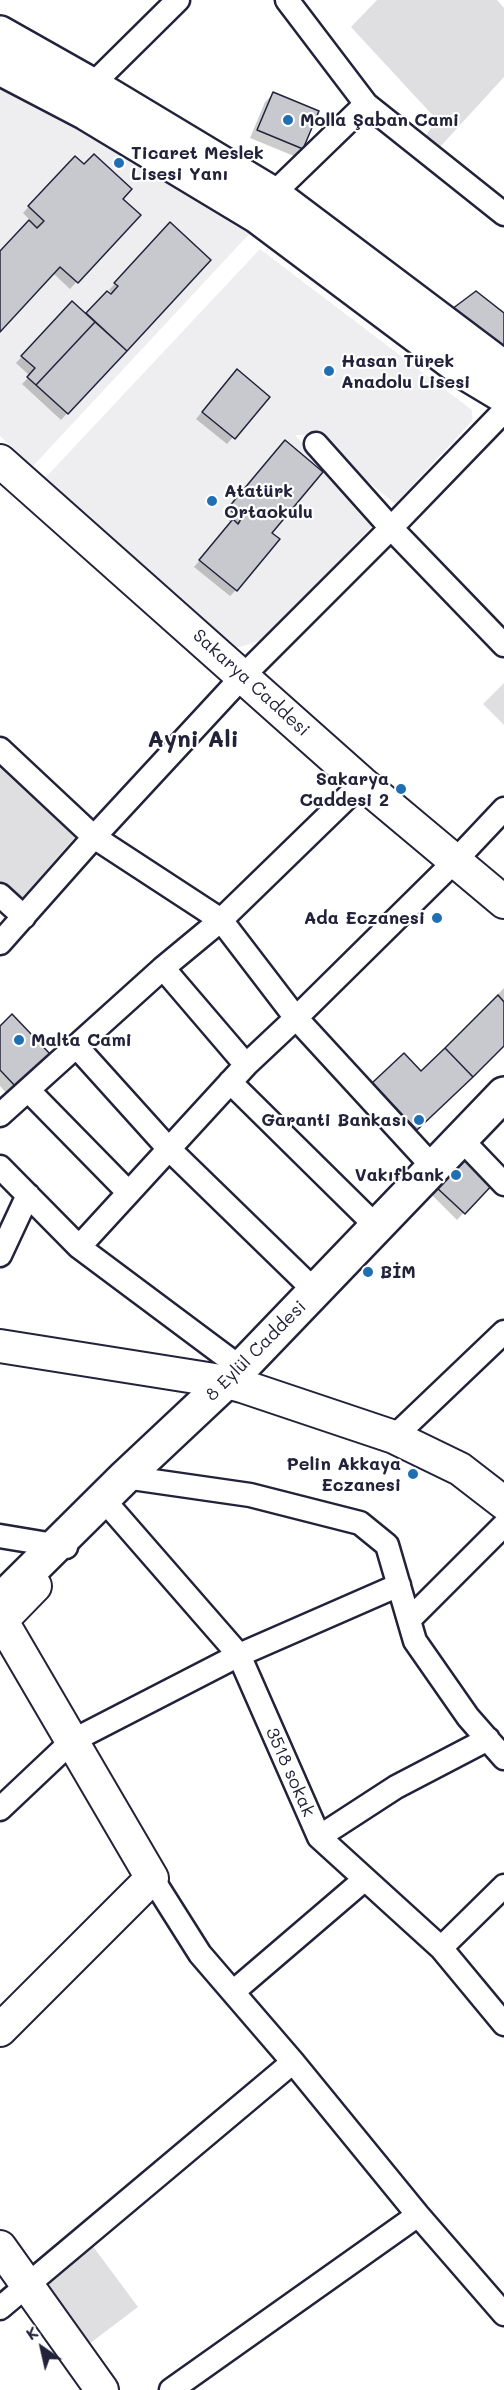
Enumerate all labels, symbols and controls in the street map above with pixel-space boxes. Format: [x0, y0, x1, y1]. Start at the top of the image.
place label: Molla Şaban Cami [300, 109, 459, 131]
marker: Molla Şaban Cami [281, 113, 295, 127]
place label: Ticaret Meslek Lisesi Yanı [131, 142, 264, 184]
marker: Ticaret Meslek Lisesi Yanı [112, 156, 126, 170]
place label: Hasan Türek Anadolu Lisesi [341, 350, 470, 392]
marker: Hasan Türek Anadolu Lisesi [322, 364, 336, 378]
place label: Atatürk Ortaokulu [224, 480, 313, 522]
marker: Atatürk Ortaokulu [205, 494, 219, 508]
street label: Sakarya Caddesi [188, 625, 314, 741]
district label: Ayni Ali [147, 726, 239, 754]
place label: Sakarya Caddesi 2 [299, 768, 389, 810]
marker: Sakarya Caddesi 2 [394, 782, 408, 796]
place label: Ada Eczanesi [304, 907, 425, 929]
marker: Ada Eczanesi [430, 911, 444, 925]
place label: Malta Cami [31, 1029, 132, 1051]
marker: Malta Cami [12, 1033, 26, 1047]
place label: Garanti Bankası [261, 1109, 407, 1131]
marker: Garanti Bankası [412, 1113, 426, 1127]
place label: Vakıfbank [355, 1164, 444, 1186]
marker: Vakıfbank [449, 1168, 463, 1182]
place label: BİM [380, 1261, 416, 1283]
marker: BİM [361, 1265, 375, 1279]
street label: 8 Eylül Caddesi [201, 1296, 311, 1406]
place label: Pelin Akkaya Eczanesi [286, 1453, 401, 1496]
marker: Pelin Akkaya Eczanesi [406, 1467, 420, 1481]
street label: 3518 sokak [261, 1724, 319, 1820]
north arrow [12, 2318, 72, 2378]
text: K [21, 2321, 42, 2344]

